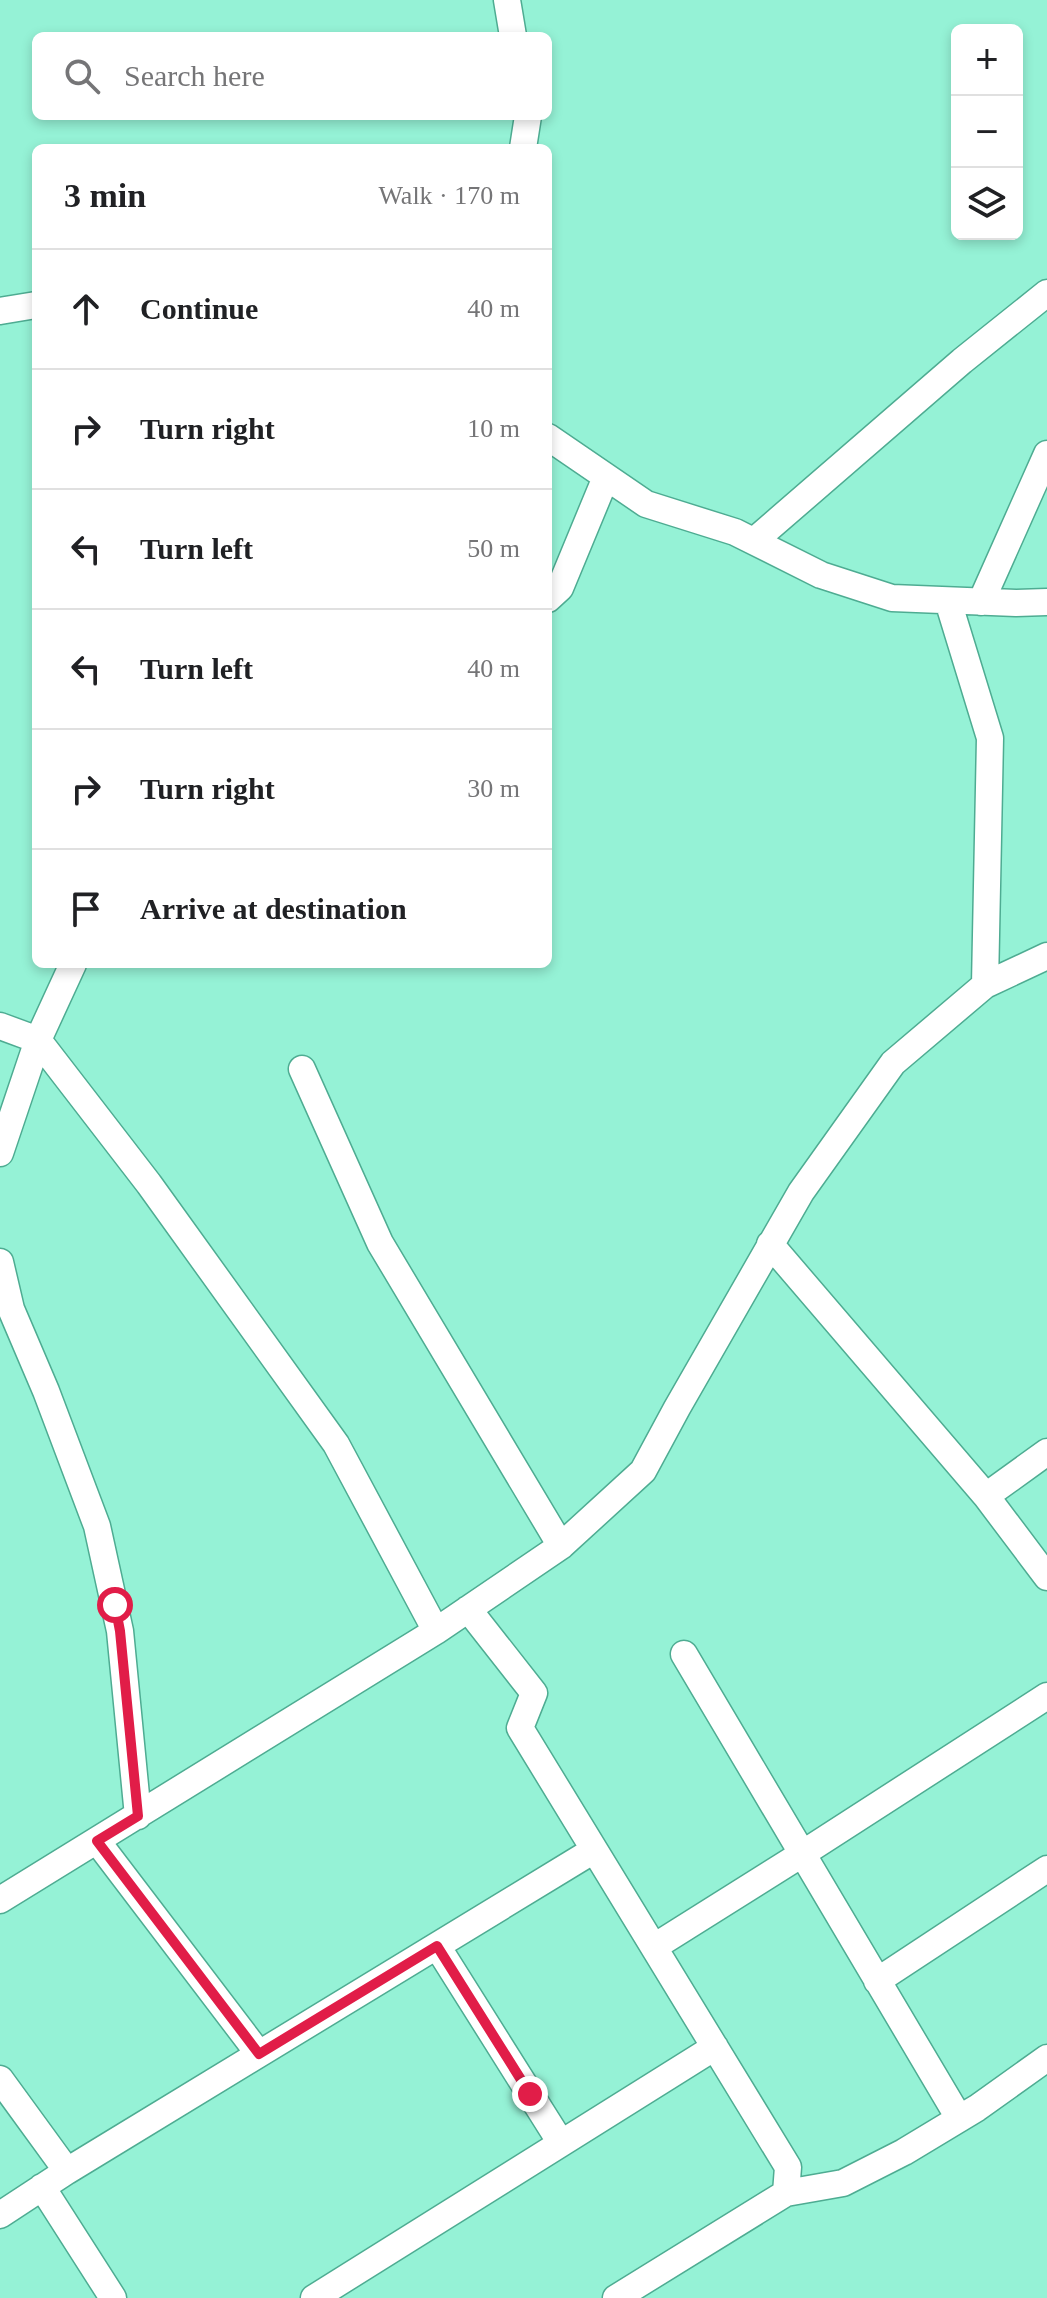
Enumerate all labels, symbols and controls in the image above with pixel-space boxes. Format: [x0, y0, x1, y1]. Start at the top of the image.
map controls [951, 24, 1023, 240]
button: + [951, 24, 1023, 96]
search box [32, 32, 552, 120]
icon: search [60, 54, 104, 98]
text: Search here [124, 59, 265, 92]
button: − [951, 96, 1023, 168]
button: layers [951, 168, 1023, 240]
text: 3 min [64, 177, 146, 214]
text: Walk · 170 m [378, 181, 520, 210]
icon: ahead [64, 287, 108, 331]
text: Continue [140, 292, 258, 325]
text: 40 m [467, 294, 520, 323]
icon: right [64, 407, 108, 451]
text: Turn right [140, 412, 275, 445]
text: 10 m [467, 414, 520, 443]
icon: left [64, 527, 108, 571]
text: Turn left [140, 532, 253, 565]
text: 50 m [467, 534, 520, 563]
icon: left [64, 647, 108, 691]
text: Turn left [140, 652, 253, 685]
text: 40 m [467, 654, 520, 683]
icon: right [64, 767, 108, 811]
text: Turn right [140, 772, 275, 805]
text: 30 m [467, 774, 520, 803]
icon: arrive [64, 887, 108, 931]
text: Arrive at destination [140, 892, 407, 925]
route start [97, 1587, 133, 1623]
route end [512, 2076, 548, 2112]

